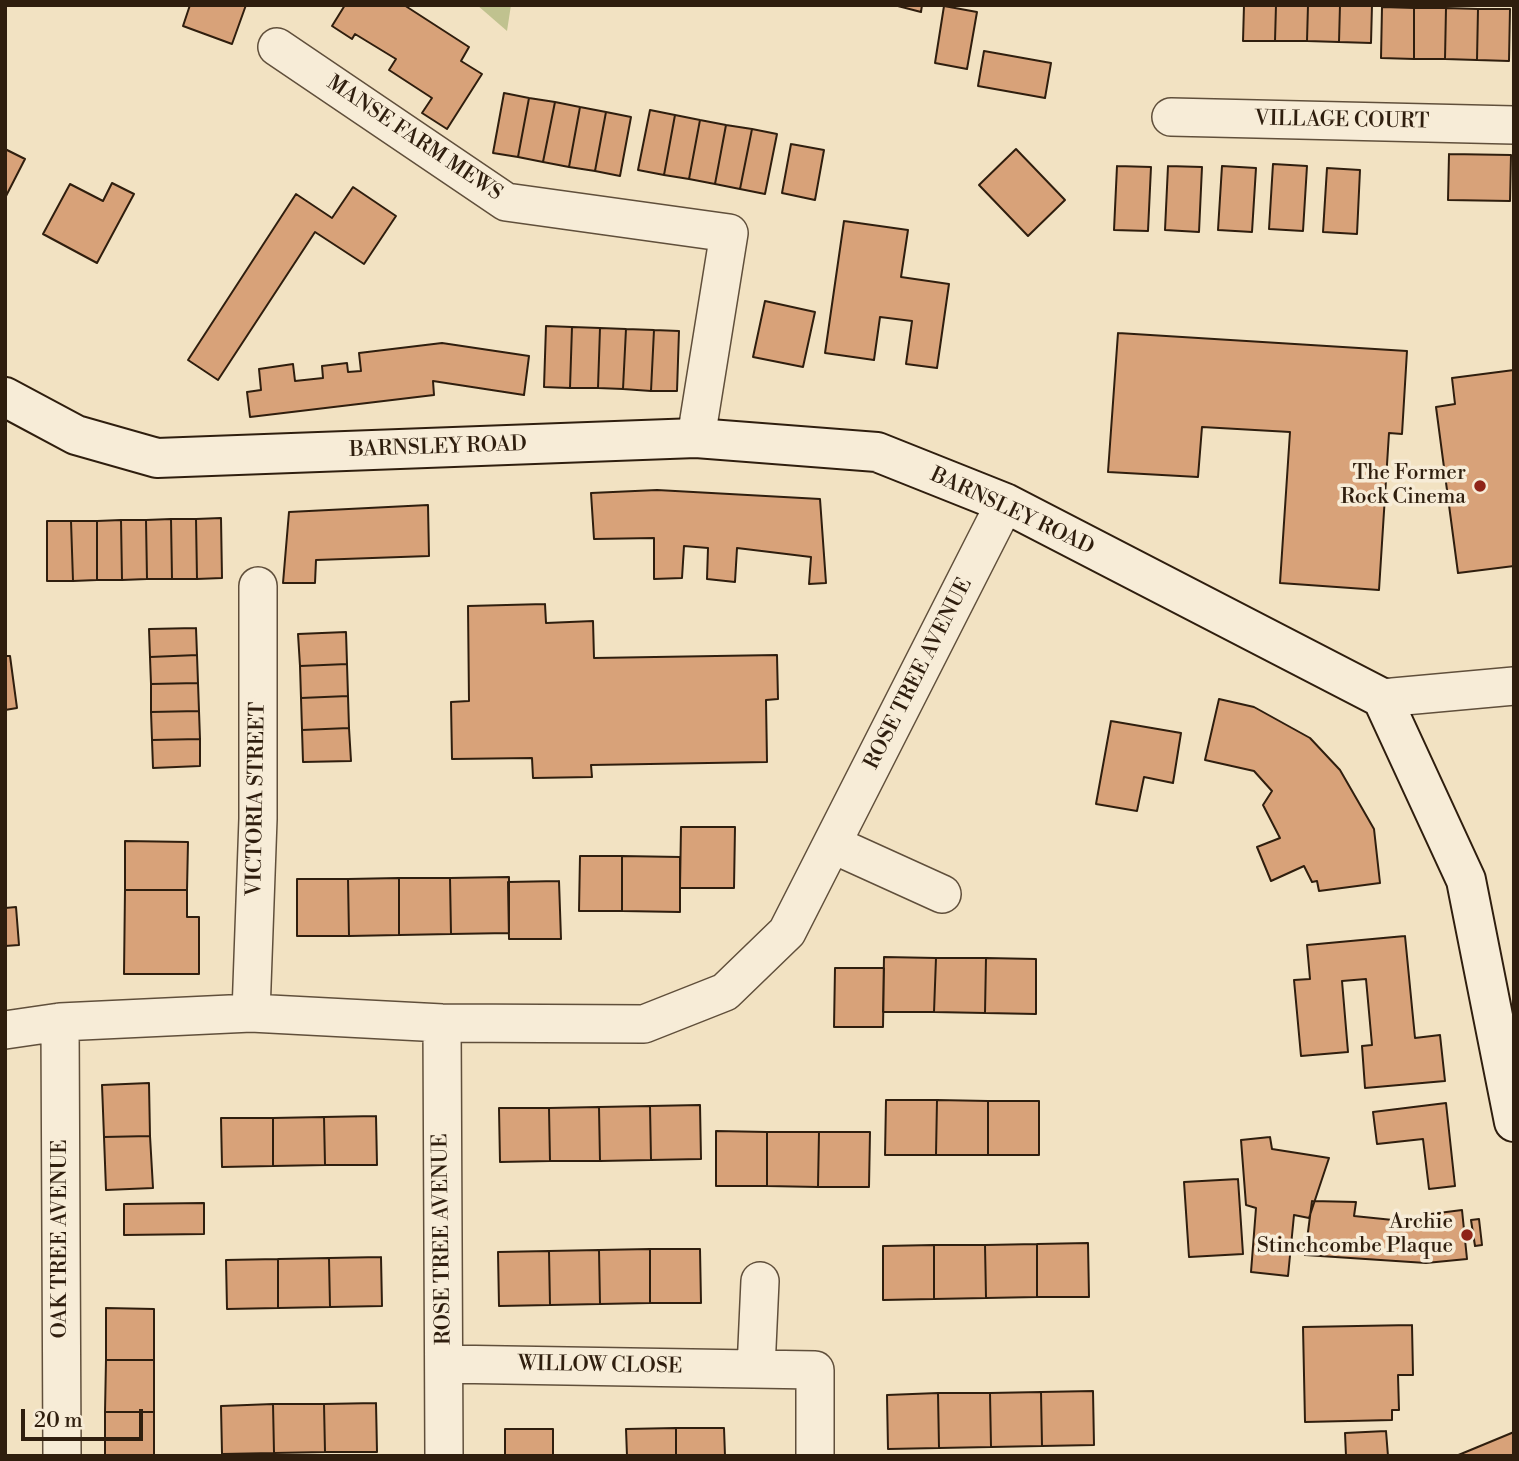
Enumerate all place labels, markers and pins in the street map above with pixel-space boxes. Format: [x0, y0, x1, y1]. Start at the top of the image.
place label: The Former Rock Cinema [1340, 461, 1466, 511]
marker: The Former Rock Cinema [1472, 478, 1488, 494]
place label: Archie Stinchcombe Plaque [1257, 1210, 1453, 1260]
marker: Archie Stinchcombe Plaque [1459, 1227, 1475, 1243]

